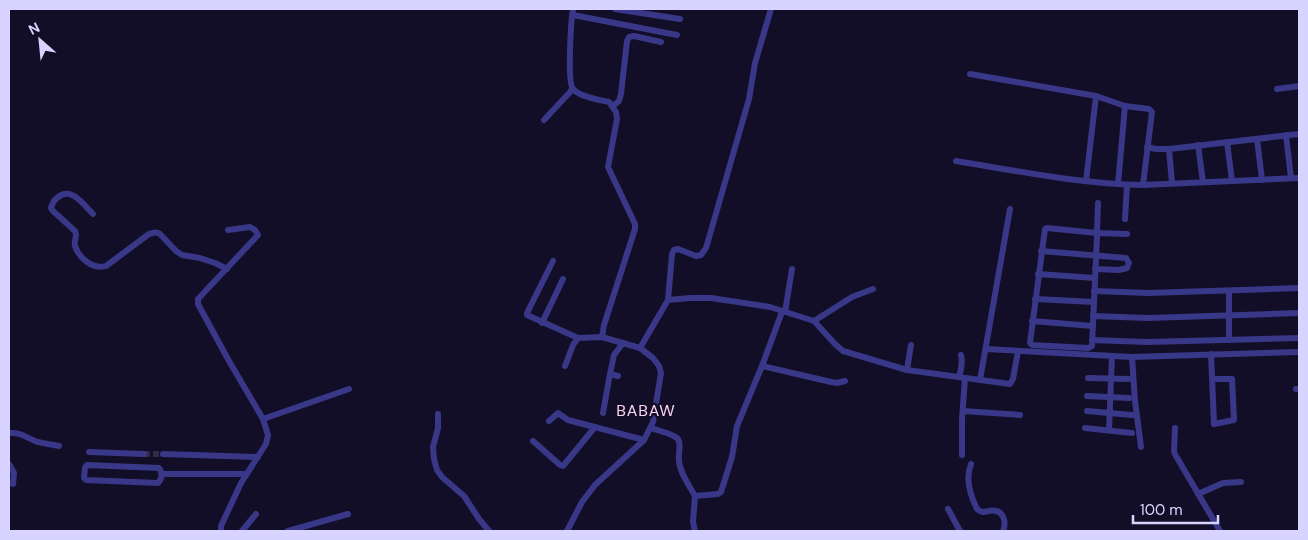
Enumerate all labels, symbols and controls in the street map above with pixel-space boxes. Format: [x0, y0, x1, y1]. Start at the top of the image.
north arrow [15, 15, 65, 65]
text: N [25, 18, 43, 39]
district label: BABAW [616, 400, 676, 421]
scale bar [1133, 492, 1218, 524]
text: 100 m [1140, 500, 1183, 520]

